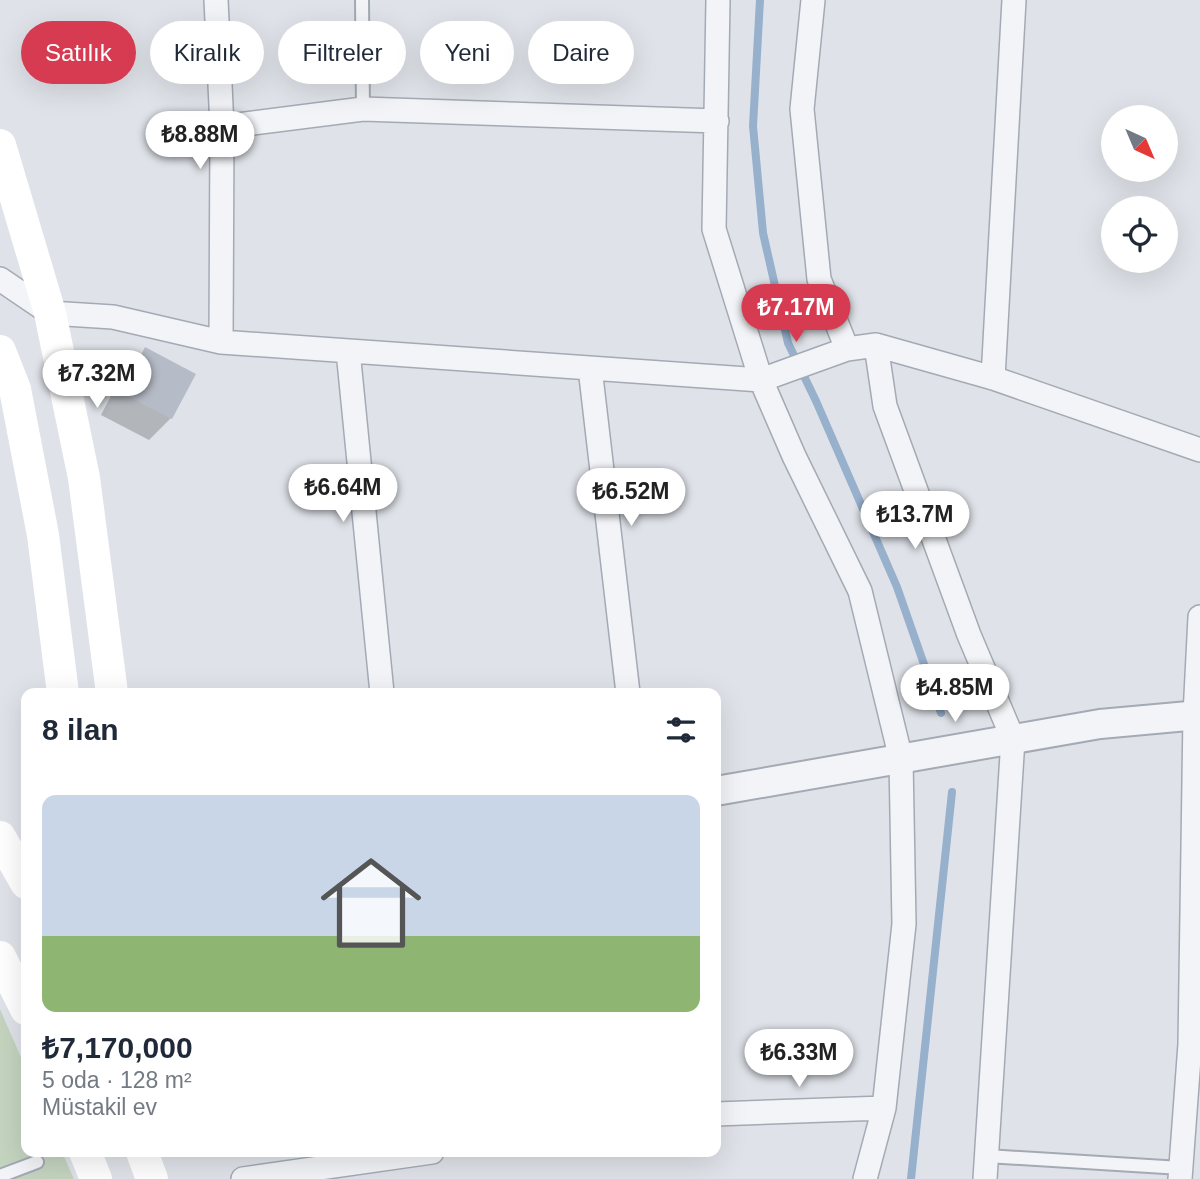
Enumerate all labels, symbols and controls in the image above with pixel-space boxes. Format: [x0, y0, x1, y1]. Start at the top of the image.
chip: Satılık [21, 21, 136, 84]
chip: Kiralık [150, 21, 264, 84]
chip: Filtreler [278, 21, 406, 84]
chip: Yeni [420, 21, 514, 84]
chip: Daire [528, 21, 634, 84]
north arrow [1101, 105, 1178, 182]
map controls [1101, 105, 1178, 273]
pin: ₺8.88M [143, 111, 257, 171]
text: ₺8.88M [161, 121, 239, 147]
button: locate [1101, 196, 1178, 273]
pin: ₺7.17M [739, 284, 853, 344]
text: ₺7.17M [757, 294, 835, 320]
pin: ₺7.32M [40, 350, 154, 410]
text: ₺7.32M [58, 360, 136, 386]
pin: ₺6.64M [286, 464, 400, 524]
pin: ₺6.52M [574, 468, 688, 528]
text: ₺6.64M [304, 474, 382, 500]
text: ₺6.52M [592, 478, 670, 504]
pin: ₺13.7M [858, 491, 972, 551]
text: ₺13.7M [876, 501, 954, 527]
pin: ₺4.85M [898, 664, 1012, 724]
text: ₺4.85M [916, 674, 994, 700]
icon: filters [662, 711, 700, 749]
text: 8 ilan [42, 713, 119, 746]
icon: home [308, 840, 434, 966]
pin: ₺6.33M [742, 1030, 856, 1089]
text: ₺7,170,000 [42, 1031, 193, 1064]
text: ₺6.33M [760, 1039, 838, 1065]
text: 5 oda · 128 m² [42, 1067, 192, 1093]
text: Müstakil ev [42, 1094, 157, 1120]

